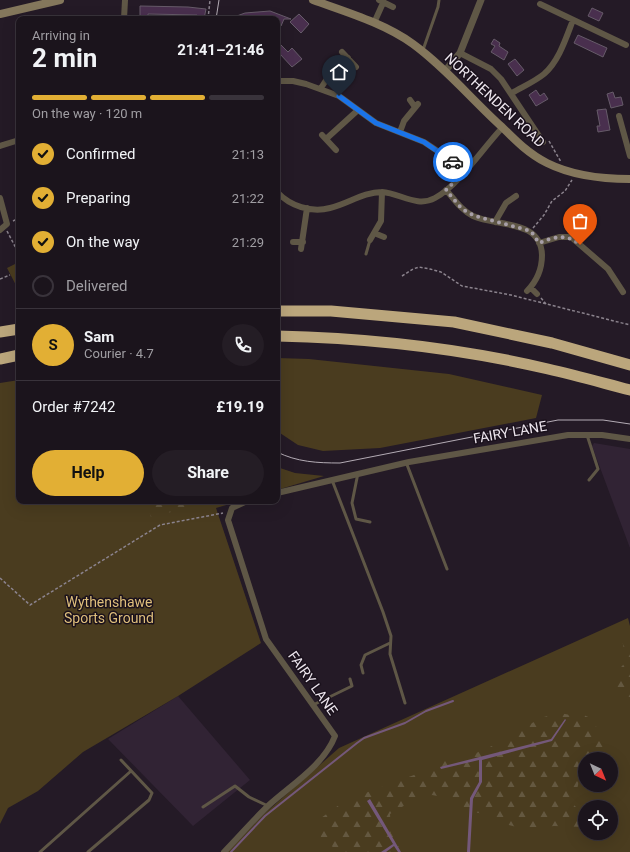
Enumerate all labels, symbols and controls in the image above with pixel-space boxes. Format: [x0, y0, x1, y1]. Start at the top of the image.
text: Arriving in [32, 28, 90, 43]
text: 21:41–21:46 [177, 41, 264, 59]
text: 2 min [32, 43, 97, 73]
street label: NORTHENDEN ROAD [442, 49, 548, 151]
pin [322, 55, 356, 96]
icon: home [328, 61, 350, 83]
text: On the way · 120 m [32, 106, 142, 121]
courier [433, 142, 473, 182]
icon: check [32, 143, 54, 165]
text: Confirmed [66, 145, 136, 163]
text: 21:13 [232, 147, 264, 162]
icon: car [442, 151, 464, 173]
icon: check [32, 187, 54, 209]
text: Preparing [66, 189, 130, 207]
text: 21:22 [232, 191, 264, 206]
pin [563, 204, 597, 245]
icon: bag [569, 210, 591, 232]
icon: check [32, 231, 54, 253]
text: On the way [66, 233, 140, 251]
text: 21:29 [232, 235, 264, 250]
text: Delivered [66, 277, 128, 295]
button: phone [222, 324, 264, 366]
text: Sam [84, 328, 114, 346]
text: S [48, 336, 58, 354]
text: Courier · 4.7 [84, 346, 154, 361]
text: Order #7242 [32, 398, 115, 416]
text: £19.19 [216, 398, 264, 416]
street label: FAIRY LANE [472, 418, 548, 446]
button: Help [32, 450, 144, 496]
button: Share [152, 450, 264, 496]
park label: Wythenshawe Sports Ground [64, 594, 154, 626]
street label: FAIRY LANE [285, 648, 341, 718]
north arrow [578, 752, 618, 792]
map controls [578, 752, 618, 840]
button: locate [578, 800, 618, 840]

